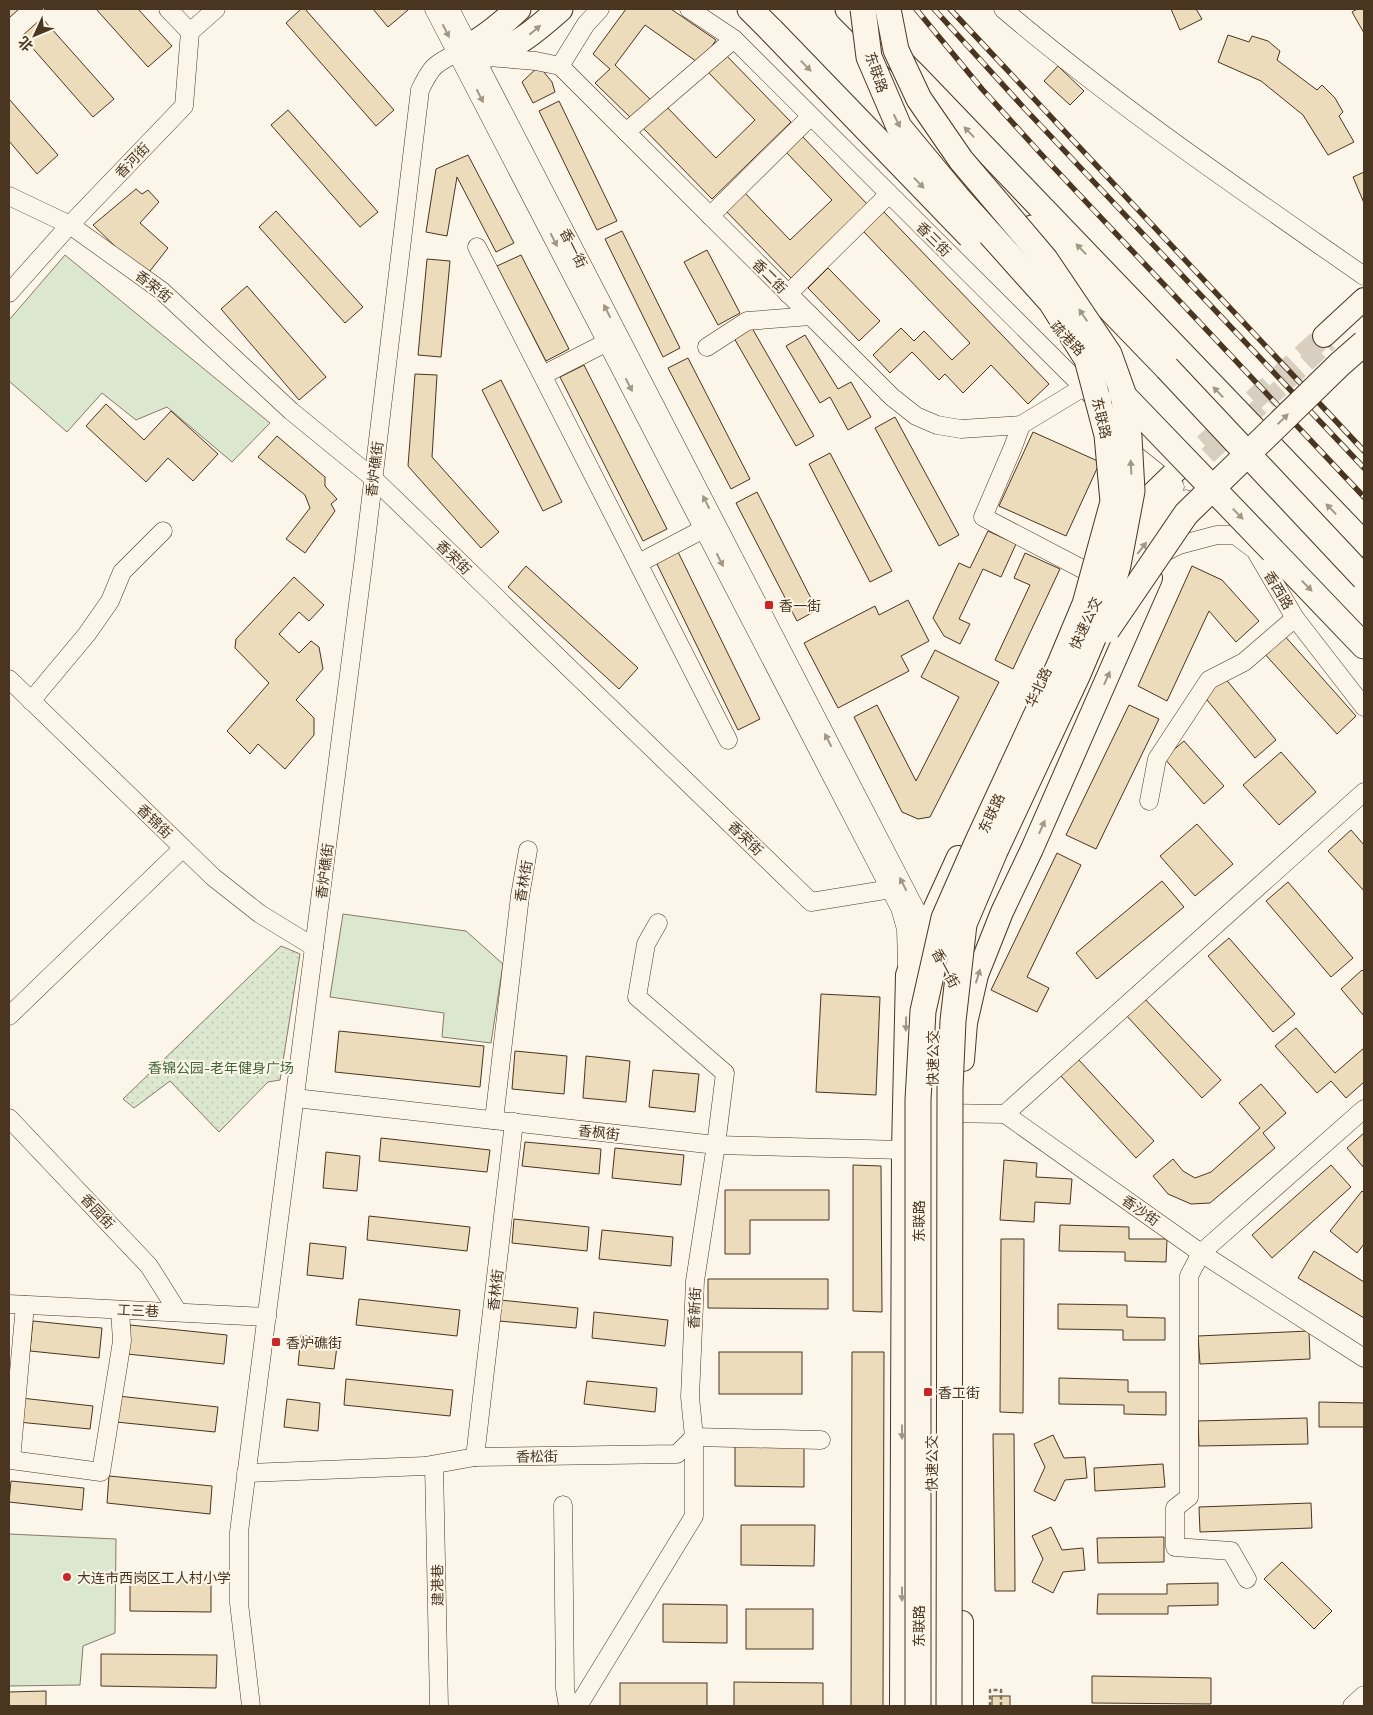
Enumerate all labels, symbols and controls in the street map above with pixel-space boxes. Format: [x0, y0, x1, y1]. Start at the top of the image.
north arrow [10, 10, 60, 60]
one-way arrow [441, 24, 450, 38]
one-way arrow [528, 25, 541, 36]
text: 北 [13, 32, 38, 57]
street label: 东联路 [860, 49, 894, 95]
one-way arrow [800, 60, 812, 72]
one-way arrow [476, 89, 484, 103]
one-way arrow [892, 114, 901, 129]
one-way arrow [963, 126, 975, 138]
street label: 香河街 [110, 138, 154, 182]
one-way arrow [913, 177, 925, 189]
street label: 香三街 [912, 217, 956, 261]
street label: 香一街 [555, 225, 593, 271]
one-way arrow [550, 233, 558, 248]
one-way arrow [1075, 244, 1087, 256]
street label: 香二街 [748, 254, 792, 298]
street label: 香荣街 [131, 265, 177, 307]
one-way arrow [603, 304, 611, 319]
one-way arrow [1078, 308, 1087, 322]
street label: 疏港路 [1046, 316, 1090, 360]
one-way arrow [625, 377, 633, 392]
one-way arrow [1212, 386, 1224, 398]
street label: 东联路 [1087, 395, 1117, 441]
one-way arrow [1277, 414, 1289, 426]
street label: 香炉礁街 [360, 440, 388, 498]
one-way arrow [1127, 458, 1135, 474]
one-way arrow [702, 495, 710, 510]
one-way arrow [1325, 503, 1337, 515]
one-way arrow [1232, 508, 1244, 520]
street label: 香荣街 [432, 535, 476, 579]
one-way arrow [1137, 542, 1148, 555]
one-way arrow [716, 553, 724, 567]
street label: 香西路 [1259, 567, 1299, 613]
one-way arrow [1300, 580, 1312, 592]
street label: 快速公交 [1064, 593, 1106, 653]
place label: 香一街 [779, 595, 821, 616]
marker: 香一街 [763, 599, 775, 611]
street label: 华北路 [1020, 664, 1056, 710]
one-way arrow [1104, 671, 1112, 685]
one-way arrow [824, 733, 832, 747]
street label: 东联路 [973, 790, 1009, 836]
street label: 香锦街 [133, 799, 177, 843]
street label: 香荣街 [724, 816, 768, 860]
one-way arrow [1038, 820, 1046, 834]
street label: 香炉礁街 [310, 842, 338, 900]
street label: 香林街 [509, 858, 537, 904]
one-way arrow [899, 877, 907, 892]
street label: 香一街 [927, 945, 965, 991]
one-way arrow [974, 968, 982, 983]
one-way arrow [901, 1016, 909, 1032]
street label: 快速公交 [922, 1030, 943, 1086]
park label: 香锦公园-老年健身广场 [148, 1057, 294, 1078]
street label: 香枫街 [577, 1119, 621, 1145]
street label: 香园街 [76, 1188, 120, 1234]
street label: 香沙街 [1118, 1189, 1164, 1231]
street label: 东联路 [908, 1200, 929, 1242]
street label: 香林街 [482, 1268, 508, 1312]
street label: 香新街 [682, 1286, 706, 1330]
street label: 工三巷 [116, 1298, 160, 1322]
place label: 香炉礁街 [286, 1332, 342, 1353]
marker: 香炉礁街 [270, 1336, 282, 1348]
place label: 香工街 [938, 1382, 980, 1403]
marker: 香工街 [922, 1386, 934, 1398]
one-way arrow [898, 1424, 906, 1440]
street label: 快速公交 [921, 1435, 942, 1491]
street label: 香松街 [516, 1445, 558, 1467]
street label: 建港巷 [426, 1564, 448, 1606]
place label: 大连市西岗区工人村小学 [77, 1567, 231, 1588]
marker: 大连市西岗区工人村小学 [61, 1571, 73, 1583]
one-way arrow [898, 1586, 906, 1602]
street label: 东联路 [908, 1605, 929, 1647]

